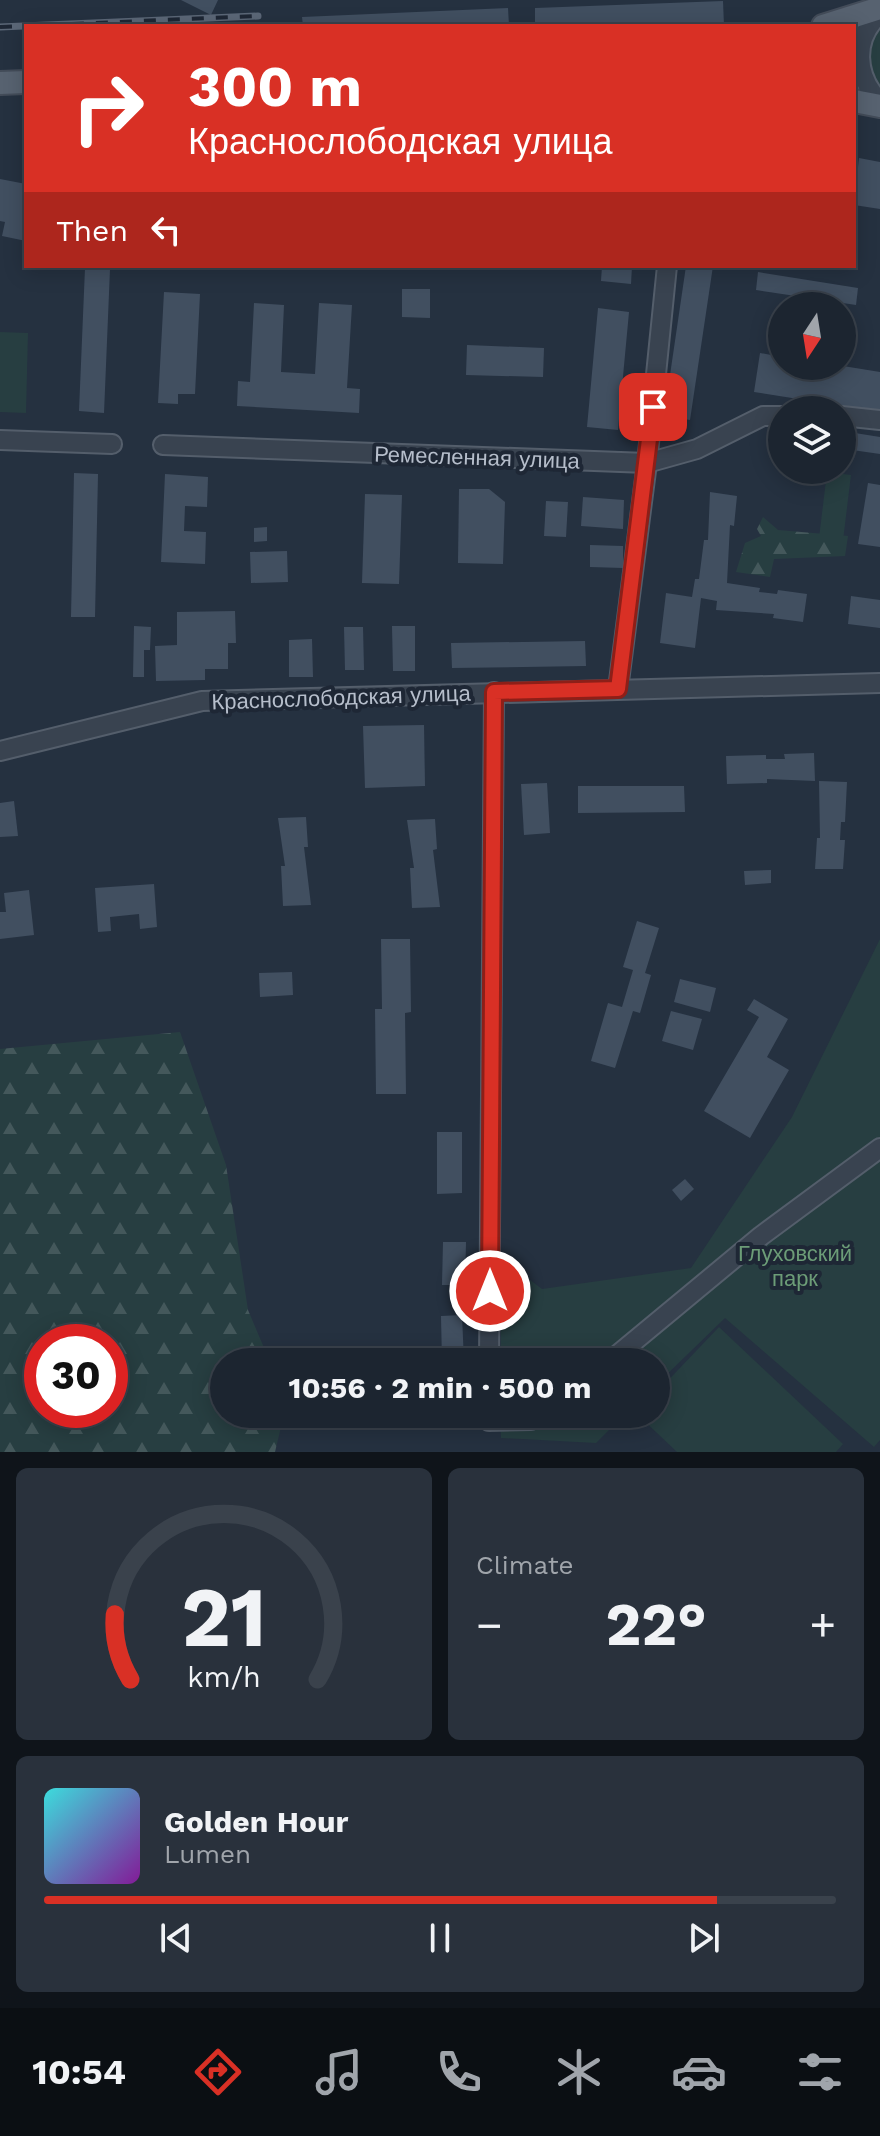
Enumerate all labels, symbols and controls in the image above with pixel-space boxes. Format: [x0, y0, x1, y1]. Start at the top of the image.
text: 300 m [188, 54, 362, 120]
icon: right [56, 56, 160, 160]
text: Краснослободская улица [188, 121, 613, 163]
icon: left [144, 208, 188, 252]
text: Then [56, 213, 128, 248]
north arrow [768, 292, 856, 380]
map controls [768, 292, 856, 484]
pin [619, 373, 687, 441]
icon: arrive [631, 385, 675, 429]
button: layers [768, 396, 856, 484]
street label: Ремесленная улица [374, 441, 581, 474]
street label: Краснослободская улица [211, 680, 472, 715]
park label: Глуховский парк [738, 1241, 852, 1291]
position arrow [448, 1249, 532, 1333]
speed limit sign: 30 [24, 1324, 128, 1428]
text: 10:56 · 2 min · 500 m [289, 1370, 592, 1405]
text: Climate [476, 1550, 574, 1580]
text: 21 [181, 1569, 267, 1666]
text: 22° [605, 1589, 707, 1660]
text: − [476, 1599, 503, 1651]
text: + [809, 1599, 836, 1651]
text: km/h [187, 1660, 261, 1694]
text: Golden Hour [164, 1804, 348, 1839]
text: Lumen [164, 1839, 251, 1869]
icon: previous [154, 1916, 198, 1960]
icon: pause [418, 1916, 462, 1960]
icon: next [682, 1916, 726, 1960]
icon: directions [190, 2044, 246, 2100]
icon: music [311, 2044, 367, 2100]
icon: phone [431, 2044, 487, 2100]
icon: climate [551, 2044, 607, 2100]
icon: car [671, 2044, 727, 2100]
icon: filters [792, 2044, 848, 2100]
text: 10:54 [32, 2051, 126, 2093]

